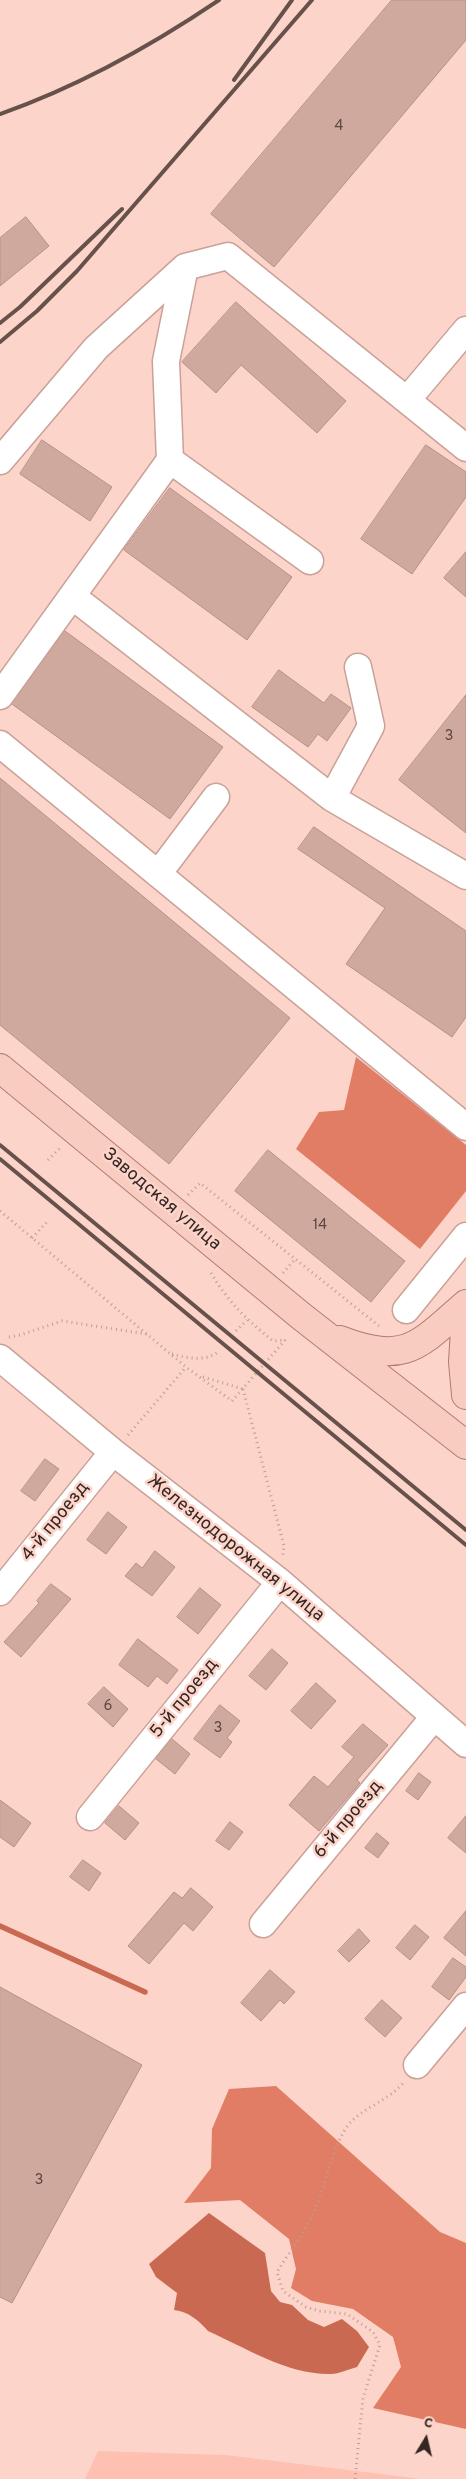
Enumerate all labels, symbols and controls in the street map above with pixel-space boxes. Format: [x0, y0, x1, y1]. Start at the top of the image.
house number: 4 [334, 118, 344, 136]
house number: 3 [444, 728, 454, 746]
street label: Заводская улица [97, 1144, 225, 1256]
house number: 14 [313, 1217, 327, 1235]
street label: Железнодорожная улица [142, 1471, 328, 1627]
street label: 4-й проезд [18, 1478, 94, 1566]
street label: 5-й проезд [147, 1655, 223, 1743]
house number: 6 [104, 1698, 112, 1716]
house number: 3 [213, 1720, 223, 1738]
street label: 6-й проезд [310, 1777, 388, 1863]
house number: 3 [34, 2172, 44, 2190]
north arrow [401, 2414, 451, 2464]
text: С [423, 2415, 434, 2433]

